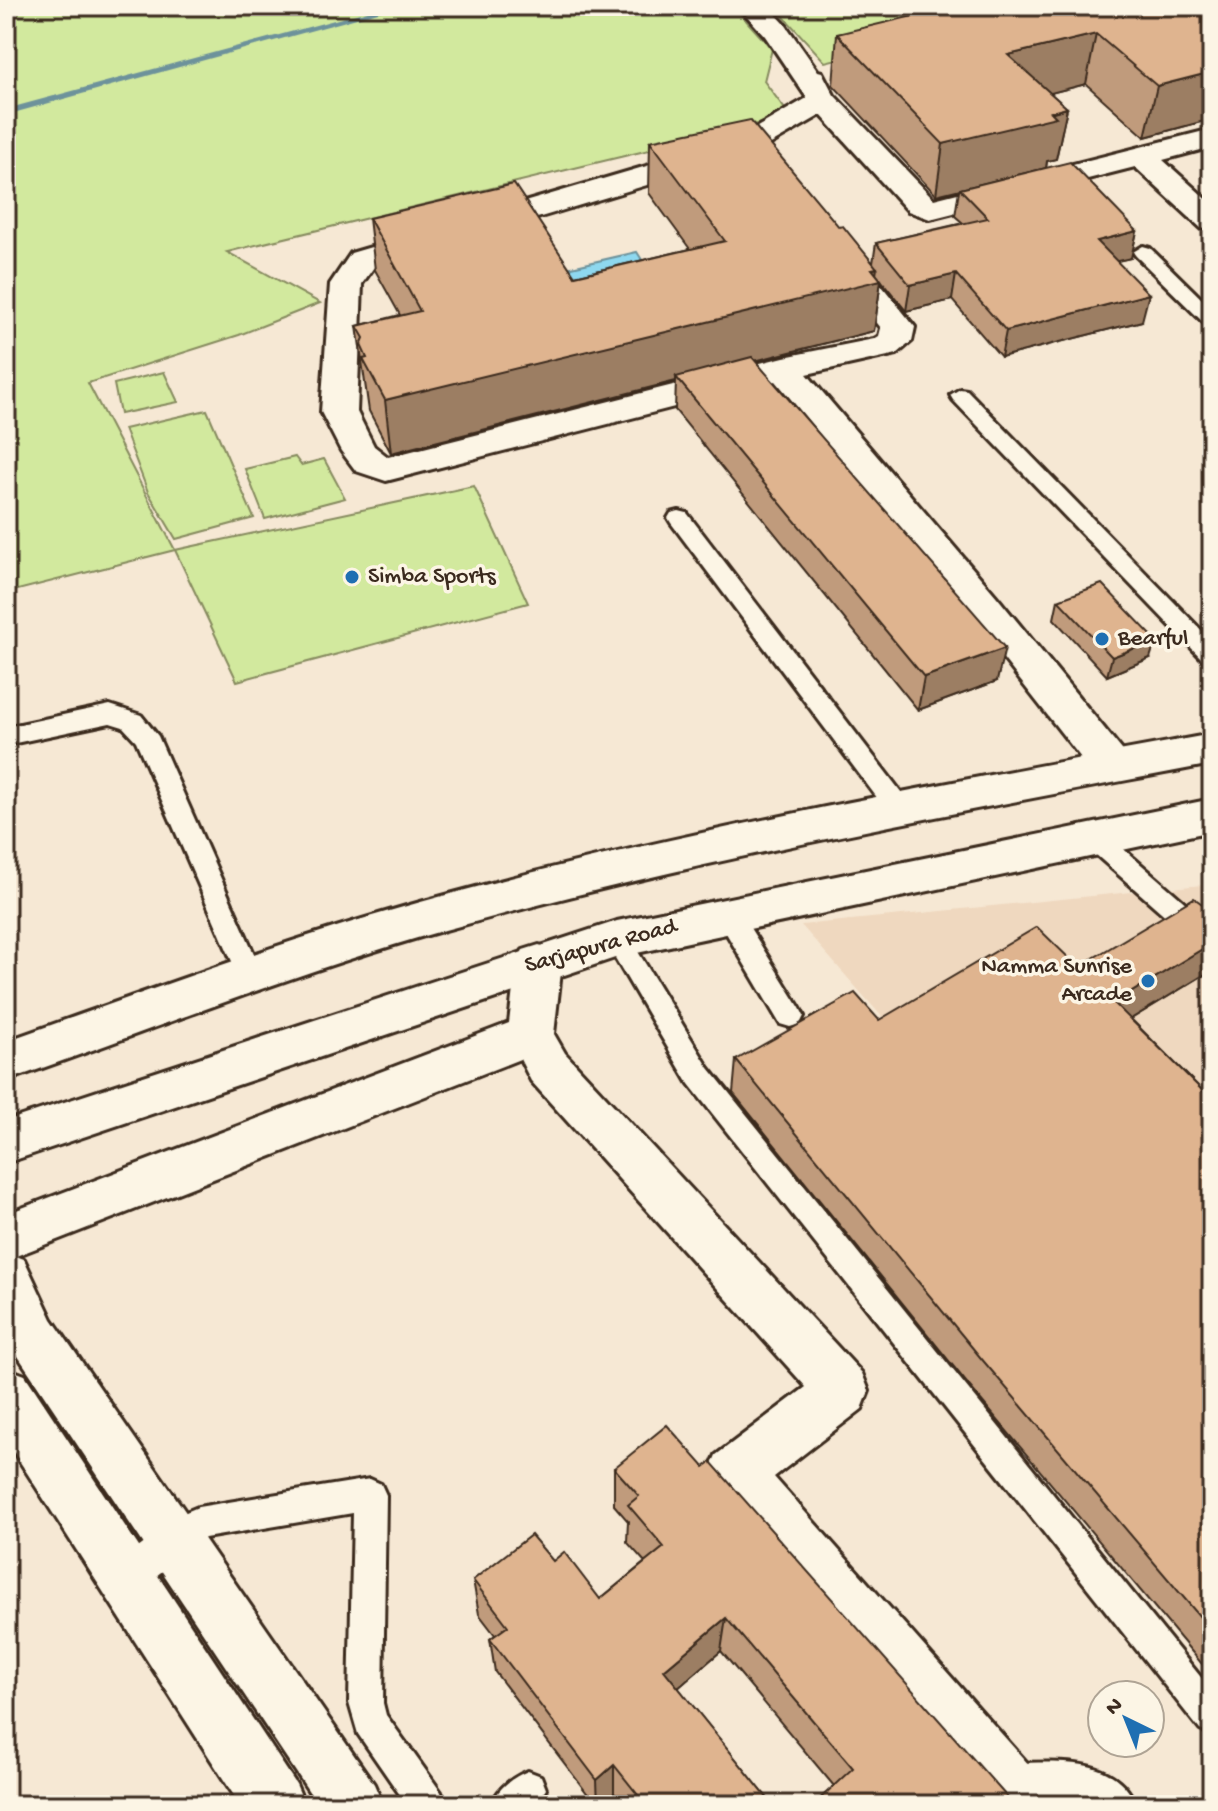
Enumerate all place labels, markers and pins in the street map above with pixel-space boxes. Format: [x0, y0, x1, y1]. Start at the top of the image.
place label: Simba Sports [368, 563, 497, 592]
marker: Simba Sports [343, 568, 361, 586]
place label: Bearful [1117, 625, 1188, 654]
marker: Bearful [1093, 630, 1111, 648]
place label: Namma Sunrise Arcade [981, 953, 1133, 1010]
marker: Namma Sunrise Arcade [1139, 972, 1157, 990]

